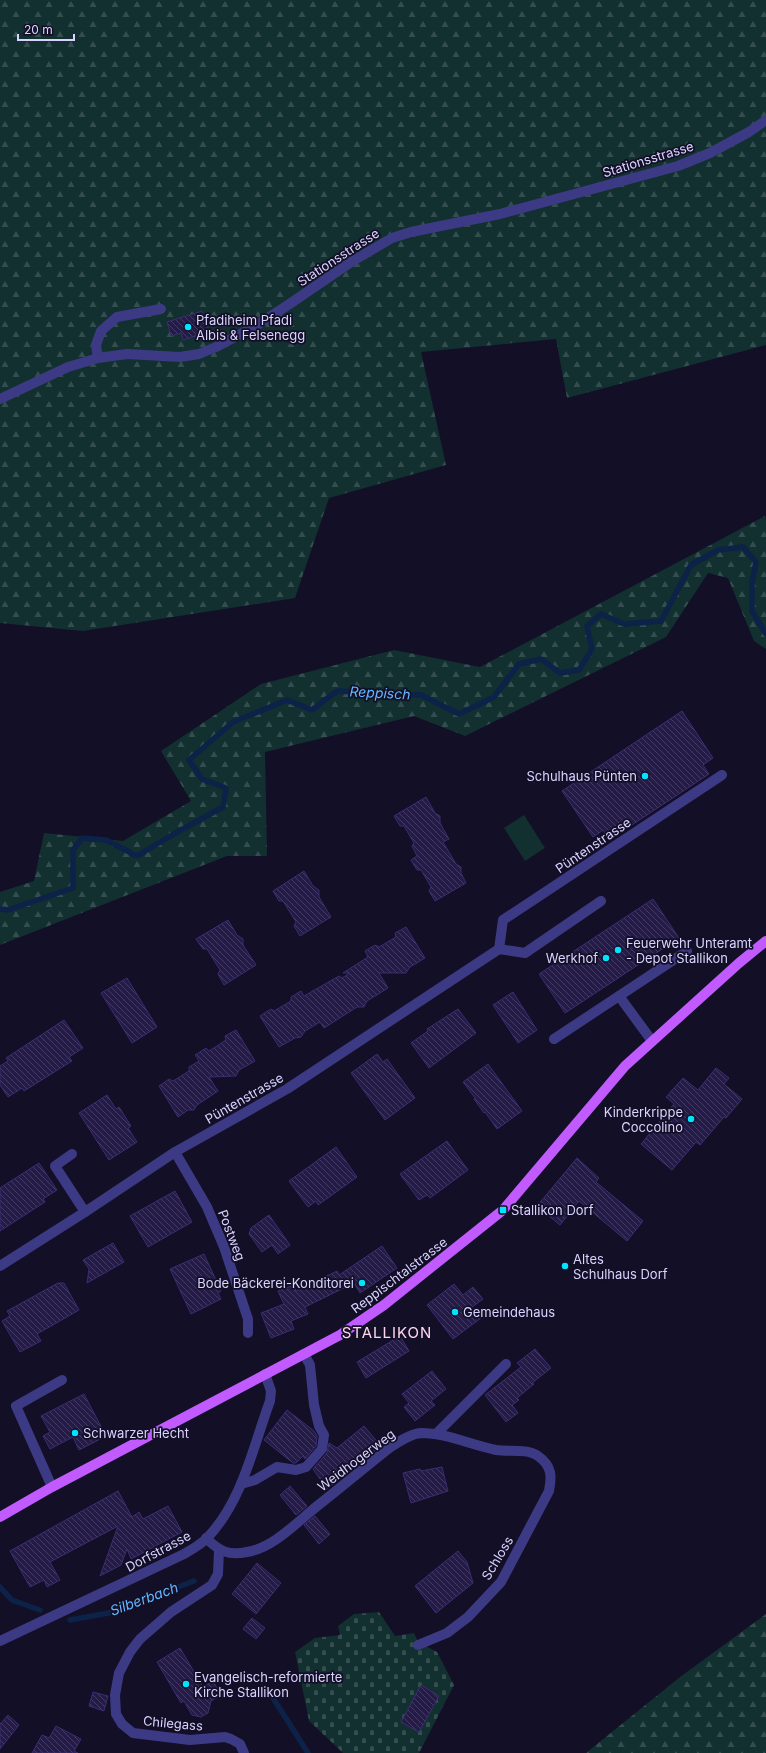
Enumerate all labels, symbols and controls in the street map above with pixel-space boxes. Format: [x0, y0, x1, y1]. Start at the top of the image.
scale bar [18, 16, 74, 42]
text: 20 m [24, 22, 53, 37]
street label: Stationsstrasse [601, 138, 695, 180]
street label: Stationsstrasse [294, 225, 382, 289]
place label: Pfadiheim Pfadi Albis & Felsenegg [196, 312, 305, 343]
marker: Pfadiheim Pfadi Albis & Felsenegg [183, 322, 193, 332]
water label: Reppisch [349, 682, 411, 703]
place label: Schulhaus Pünten [526, 768, 637, 784]
marker: Schulhaus Pünten [640, 771, 650, 781]
street label: Püntenstrasse [552, 814, 634, 876]
place label: Feuerwehr Unteramt - Depot Stallikon [626, 935, 752, 966]
marker: Feuerwehr Unteramt - Depot Stallikon [613, 945, 623, 955]
place label: Werkhof [546, 950, 598, 966]
marker: Werkhof [601, 953, 611, 963]
street label: Püntenstrasse [202, 1069, 286, 1127]
place label: Kinderkrippe Coccolino [604, 1104, 683, 1135]
marker: Kinderkrippe Coccolino [686, 1114, 696, 1124]
place label: Stallikon Dorf [511, 1202, 594, 1218]
marker: Stallikon Dorf [498, 1205, 508, 1215]
street label: Postweg [215, 1207, 249, 1263]
street label: Reppischtalstrasse [348, 1234, 450, 1316]
place label: Altes Schulhaus Dorf [573, 1251, 668, 1282]
marker: Altes Schulhaus Dorf [560, 1261, 570, 1271]
place label: Bode Bäckerei-Konditorei [197, 1275, 354, 1291]
marker: Bode Bäckerei-Konditorei [357, 1278, 367, 1288]
place label: Gemeindehaus [463, 1304, 555, 1320]
marker: Gemeindehaus [450, 1307, 460, 1317]
district label: STALLIKON [342, 1323, 432, 1342]
place label: Schwarzer Hecht [83, 1425, 189, 1441]
street label: Weidhogerweg [314, 1426, 398, 1494]
marker: Schwarzer Hecht [70, 1428, 80, 1438]
street label: Dorfstrasse [123, 1527, 193, 1575]
street label: Schloss [478, 1533, 516, 1583]
water label: Silberbach [107, 1578, 180, 1619]
place label: Evangelisch-reformierte Kirche Stallikon [194, 1669, 342, 1700]
marker: Evangelisch-reformierte Kirche Stallikon [181, 1679, 191, 1689]
street label: Chilegass [142, 1712, 204, 1734]

